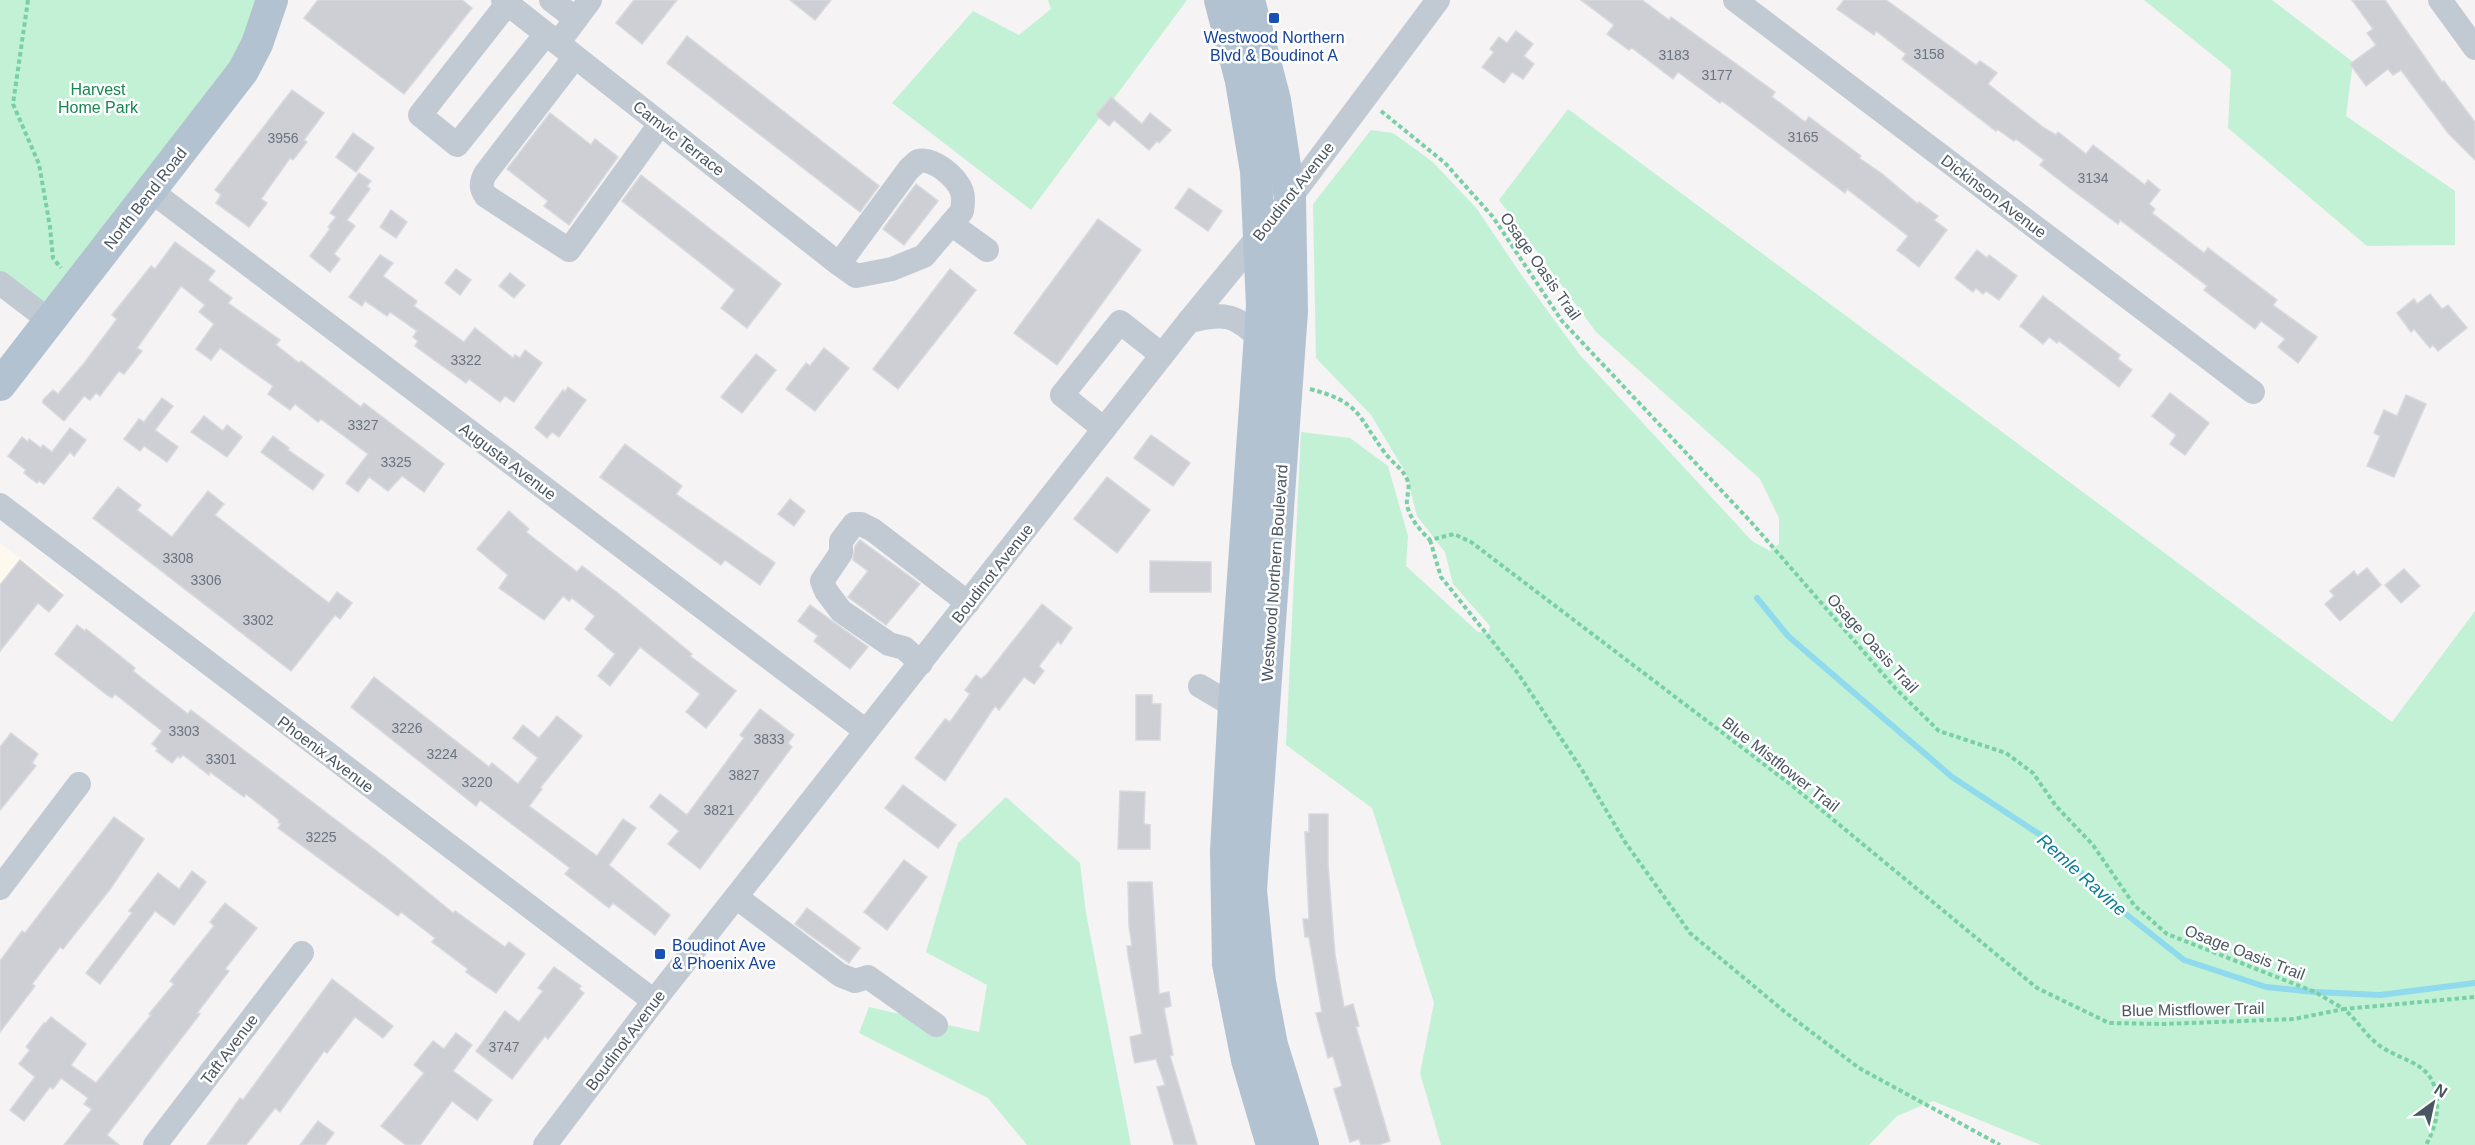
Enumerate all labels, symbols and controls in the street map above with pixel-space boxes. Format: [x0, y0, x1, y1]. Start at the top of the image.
marker: Westwood Northern Blvd & Boudinot A [1267, 11, 1281, 25]
place label: Westwood Northern Blvd & Boudinot A [1203, 29, 1345, 64]
house number: 3158 [1913, 46, 1945, 62]
house number: 3183 [1658, 47, 1690, 63]
house number: 3177 [1701, 67, 1733, 83]
park label: Harvest Home Park [58, 81, 139, 116]
street label: Camvic Terrace [630, 98, 728, 179]
house number: 3165 [1787, 129, 1819, 145]
house number: 3956 [267, 130, 299, 146]
street label: Boudinot Avenue [1250, 138, 1337, 244]
street label: North Bend Road [101, 144, 190, 252]
street label: Dickinson Avenue [1938, 151, 2050, 241]
house number: 3134 [2077, 170, 2109, 186]
street label: Osage Oasis Trail [1497, 209, 1584, 323]
house number: 3322 [450, 352, 482, 368]
house number: 3327 [347, 417, 379, 433]
street label: Augusta Avenue [456, 420, 559, 503]
house number: 3325 [380, 454, 412, 470]
street label: Westwood Northern Boulevard [1258, 464, 1291, 682]
street label: Boudinot Avenue [949, 520, 1036, 626]
house number: 3308 [162, 550, 194, 566]
house number: 3306 [190, 572, 222, 588]
street label: Osage Oasis Trail [1824, 590, 1921, 696]
house number: 3302 [242, 612, 274, 628]
street label: Phoenix Avenue [275, 713, 377, 796]
street label: Blue Mistflower Trail [1719, 714, 1842, 815]
house number: 3226 [391, 720, 423, 736]
house number: 3303 [168, 723, 200, 739]
house number: 3833 [753, 731, 785, 747]
house number: 3224 [426, 746, 458, 762]
house number: 3301 [205, 751, 237, 767]
house number: 3827 [728, 767, 760, 783]
house number: 3220 [461, 774, 493, 790]
house number: 3821 [703, 802, 735, 818]
house number: 3225 [305, 829, 337, 845]
water label: Remle Ravine [2033, 830, 2131, 920]
street label: Osage Oasis Trail [2182, 922, 2307, 983]
place label: Boudinot Ave & Phoenix Ave [672, 937, 776, 972]
marker: Boudinot Ave & Phoenix Ave [653, 947, 667, 961]
street label: Boudinot Avenue [582, 987, 669, 1094]
street label: Blue Mistflower Trail [2121, 1000, 2265, 1019]
street label: Taft Avenue [198, 1011, 261, 1088]
house number: 3747 [488, 1039, 520, 1055]
north arrow [2403, 1073, 2463, 1133]
text: N [2431, 1081, 2450, 1101]

